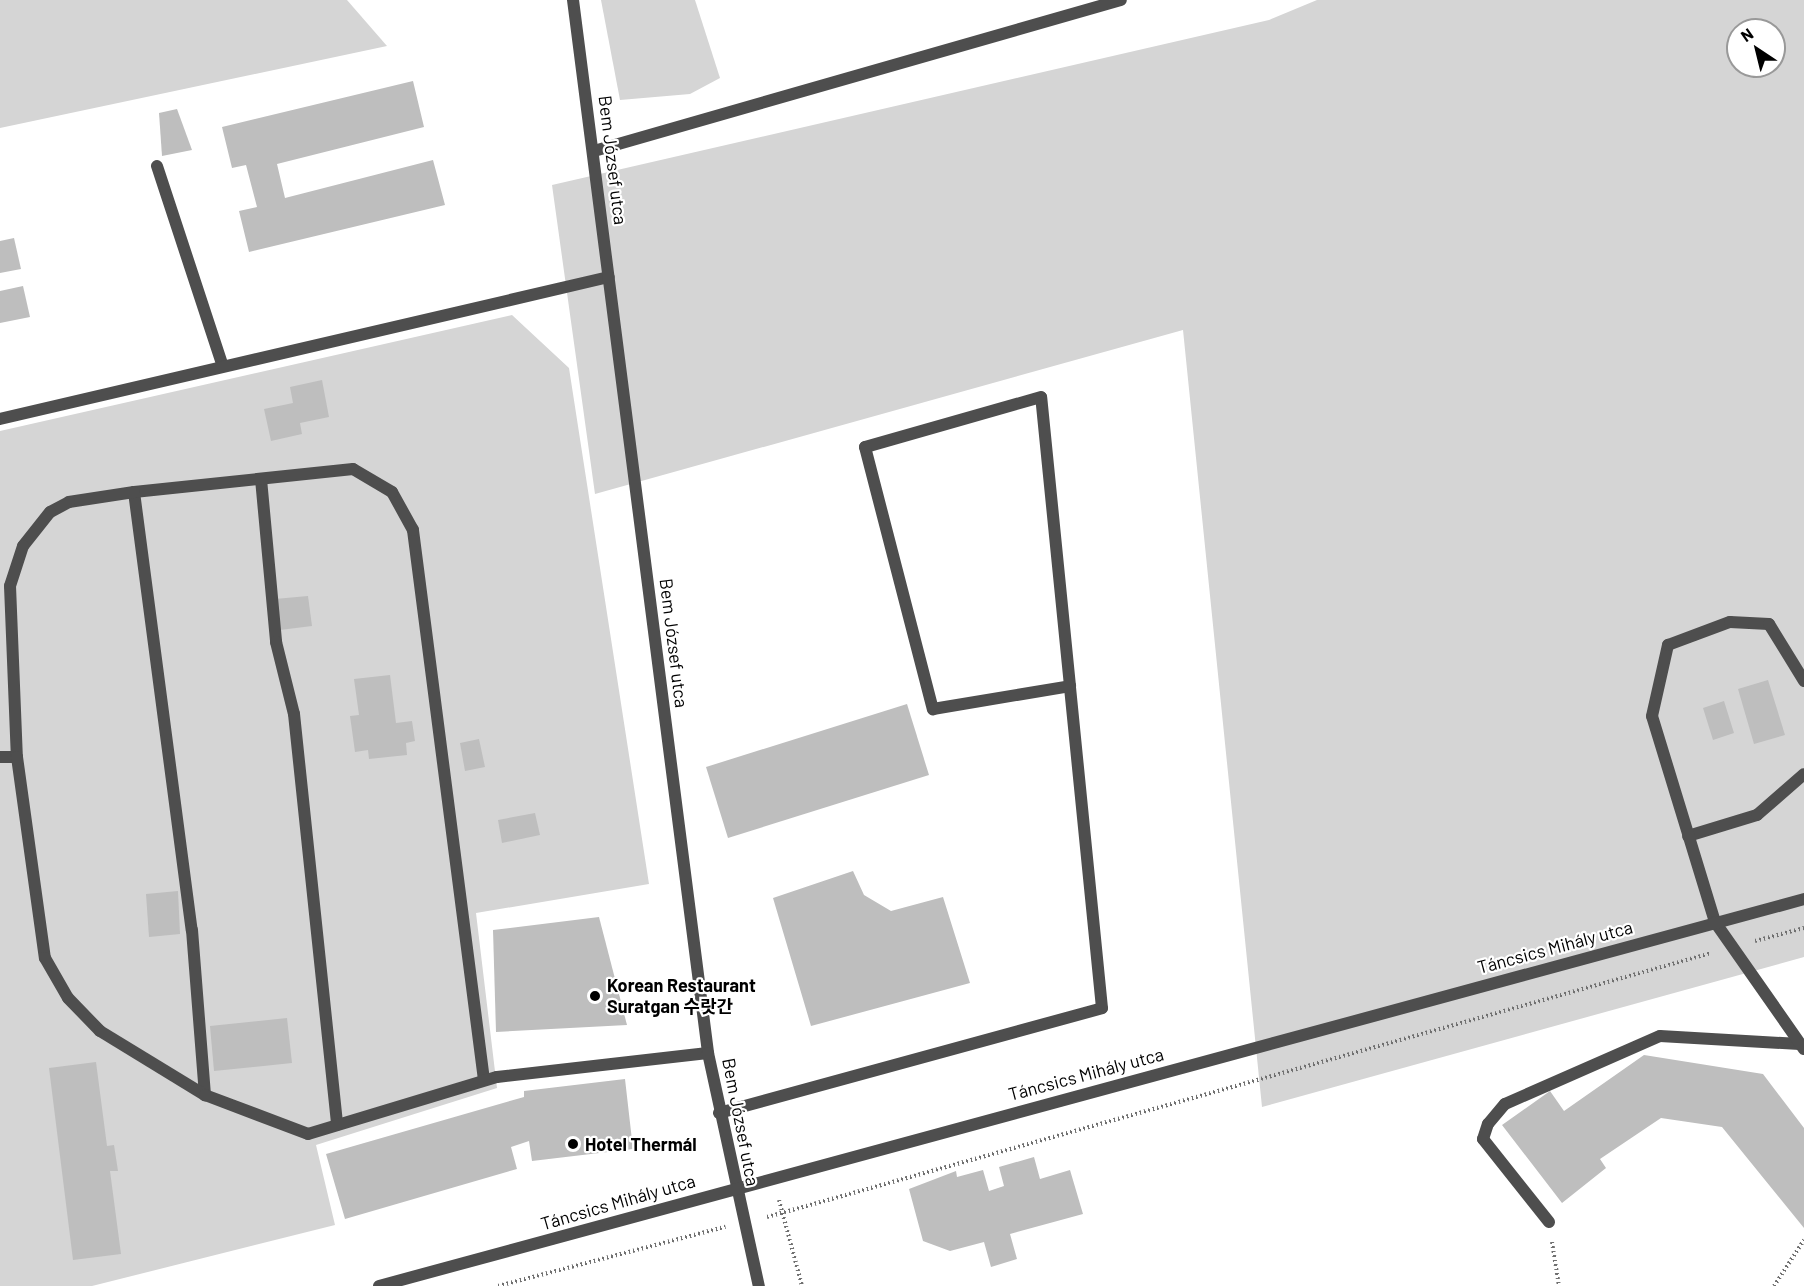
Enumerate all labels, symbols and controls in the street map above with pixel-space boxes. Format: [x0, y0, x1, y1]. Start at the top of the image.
north arrow [1726, 18, 1786, 78]
text: N [1737, 24, 1756, 45]
street label: Bem József utca [594, 94, 632, 226]
street label: Bem József utca [655, 577, 693, 709]
street label: Táncsics Mihály utca [1475, 916, 1635, 978]
place label: Korean Restaurant Suratgan 수랏간 [607, 975, 756, 1018]
marker: Korean Restaurant Suratgan 수랏간 [588, 989, 602, 1003]
street label: Táncsics Mihály utca [1006, 1043, 1166, 1105]
street label: Bem József utca [718, 1056, 764, 1188]
place label: Hotel Thermál [585, 1133, 697, 1155]
marker: Hotel Thermál [566, 1137, 580, 1151]
street label: Táncsics Mihály utca [538, 1170, 698, 1234]

